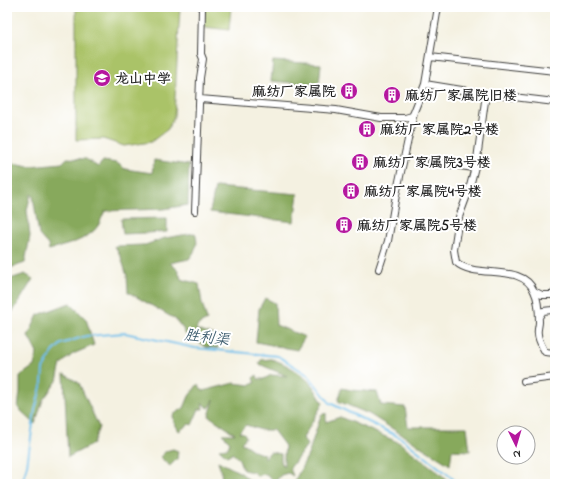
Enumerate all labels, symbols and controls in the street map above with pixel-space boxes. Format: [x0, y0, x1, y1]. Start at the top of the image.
school or university icon: 龙山中学 [92, 68, 112, 88]
place label: 龙山中学 [115, 69, 171, 90]
building icon: 麻纺厂家属院 [339, 81, 359, 101]
place label: 麻纺厂家属院 [252, 82, 336, 103]
building icon: 麻纺厂家属院旧楼 [382, 85, 402, 105]
place label: 麻纺厂家属院旧楼 [405, 86, 517, 107]
building icon: 麻纺厂家属院2号楼 [357, 119, 377, 139]
place label: 麻纺厂家属院2号楼 [380, 120, 499, 141]
building icon: 麻纺厂家属院3号楼 [350, 152, 370, 172]
place label: 麻纺厂家属院3号楼 [373, 153, 491, 174]
building icon: 麻纺厂家属院4号楼 [341, 181, 361, 201]
place label: 麻纺厂家属院4号楼 [364, 182, 482, 203]
building icon: 麻纺厂家属院5号楼 [334, 215, 354, 235]
place label: 麻纺厂家属院5号楼 [357, 216, 477, 237]
water label: 胜利渠 [183, 324, 233, 352]
north arrow [496, 425, 536, 465]
text: N [512, 446, 521, 462]

